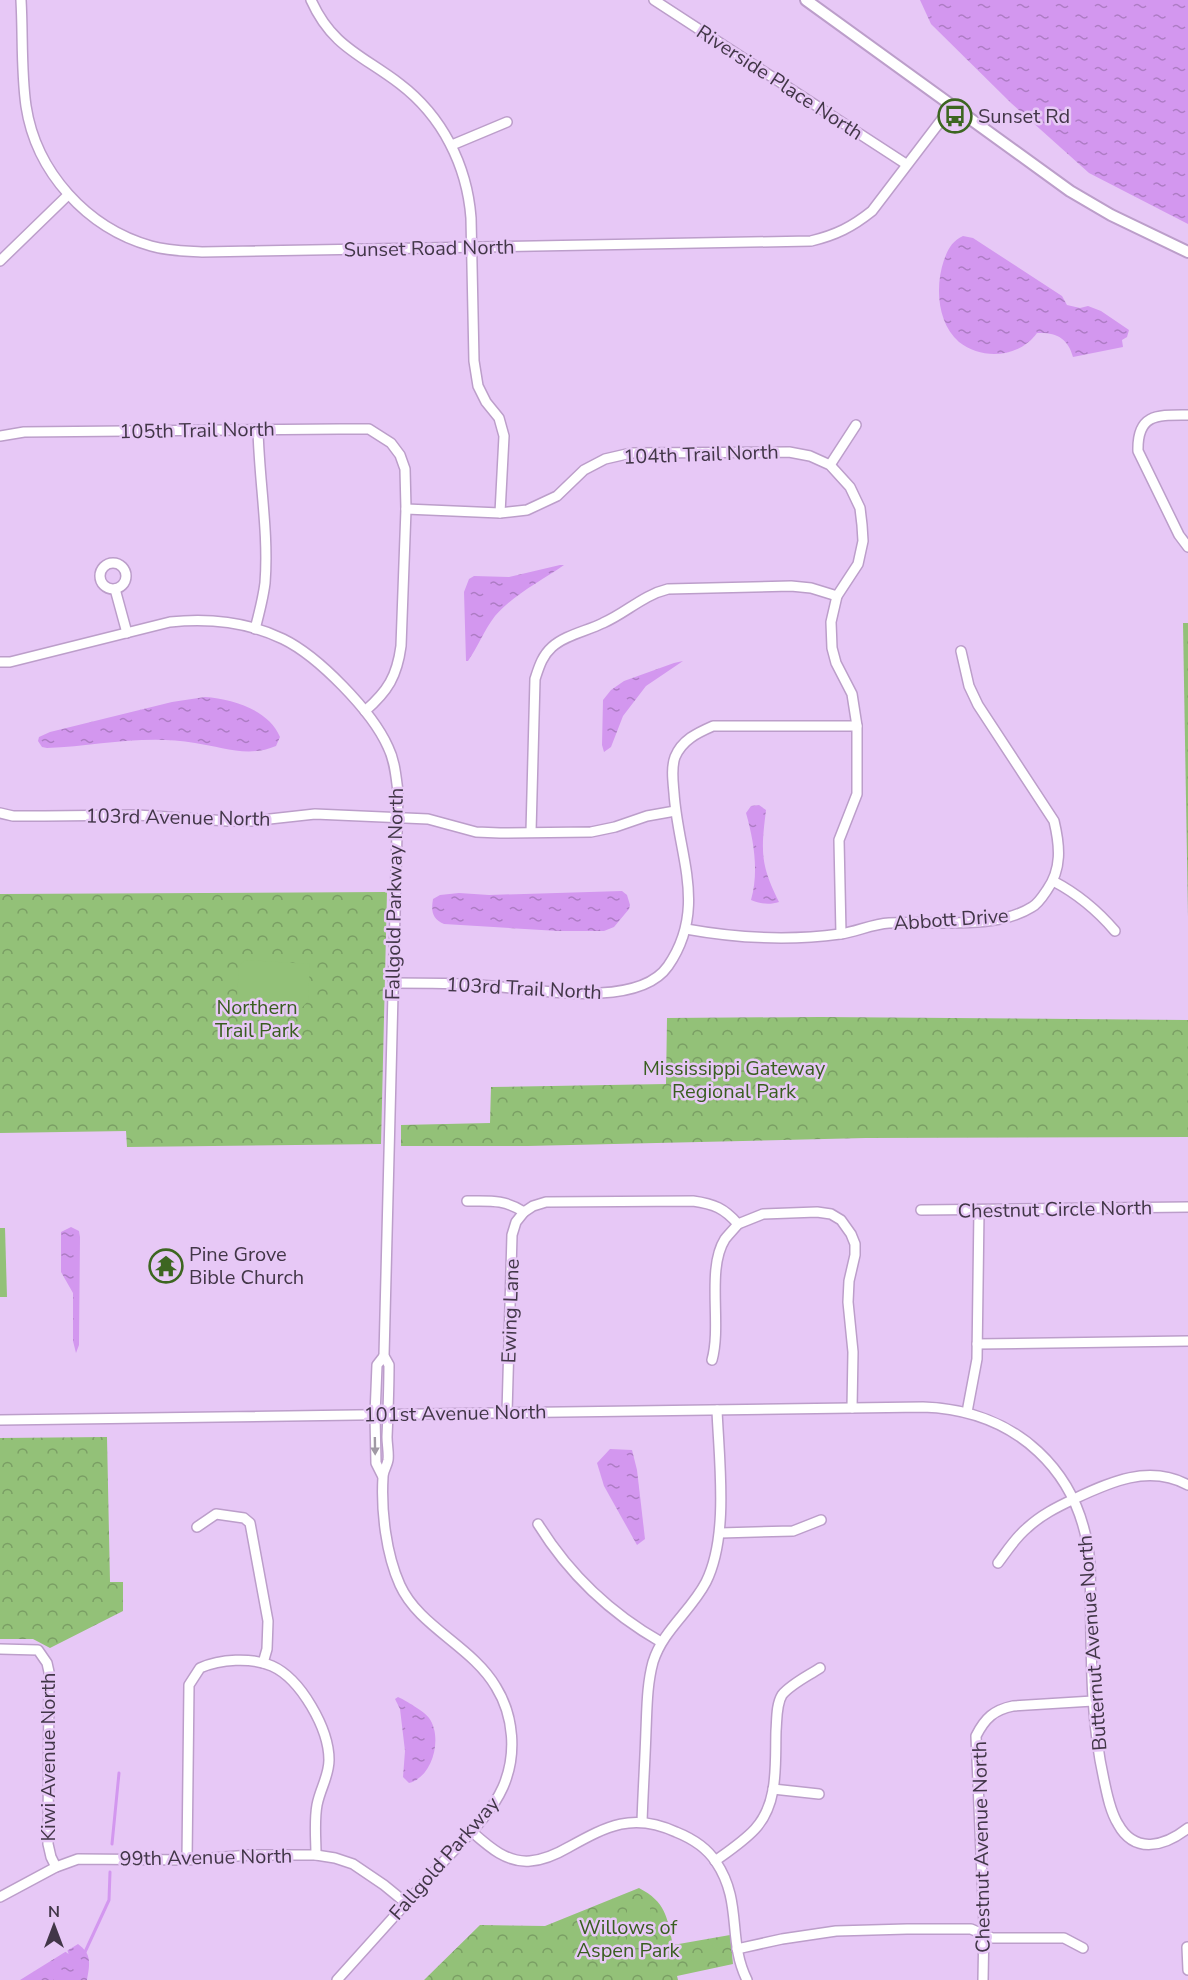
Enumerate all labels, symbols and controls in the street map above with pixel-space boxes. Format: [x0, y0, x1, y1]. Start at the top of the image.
street label: Riverside Place North [691, 18, 868, 146]
bus stop icon: Sunset Rd [937, 98, 973, 134]
place label: Sunset Rd [978, 103, 1070, 130]
street label: Sunset Road North [343, 234, 515, 263]
street label: 105th Trail North [119, 416, 275, 445]
street label: 104th Trail North [623, 438, 779, 471]
street label: Fallgold Parkway North [379, 788, 410, 1000]
street label: 103rd Avenue North [85, 802, 271, 833]
street label: Abbott Drive [893, 902, 1009, 937]
street label: 103rd Trail North [446, 971, 602, 1006]
park label: Northern Trail Park [215, 994, 300, 1044]
park label: Mississippi Gateway Regional Park [643, 1055, 826, 1105]
street label: Chestnut Circle North [957, 1194, 1153, 1225]
place label: Pine Grove Bible Church [189, 1241, 304, 1291]
temple icon: Pine Grove Bible Church [148, 1248, 184, 1284]
street label: Ewing Lane [495, 1258, 526, 1364]
street label: 101st Avenue North [363, 1398, 547, 1429]
one-way arrow [370, 1436, 380, 1455]
street label: Butternut Avenue North [1071, 1534, 1114, 1752]
street label: Kiwi Avenue North [35, 1673, 62, 1841]
street label: Chestnut Avenue North [966, 1741, 997, 1953]
street label: Fallgold Parkway [383, 1790, 506, 1926]
street label: 99th Avenue North [119, 1842, 293, 1873]
north arrow [24, 1896, 84, 1956]
text: N [48, 1901, 60, 1923]
park label: Willows of Aspen Park [577, 1914, 680, 1964]

